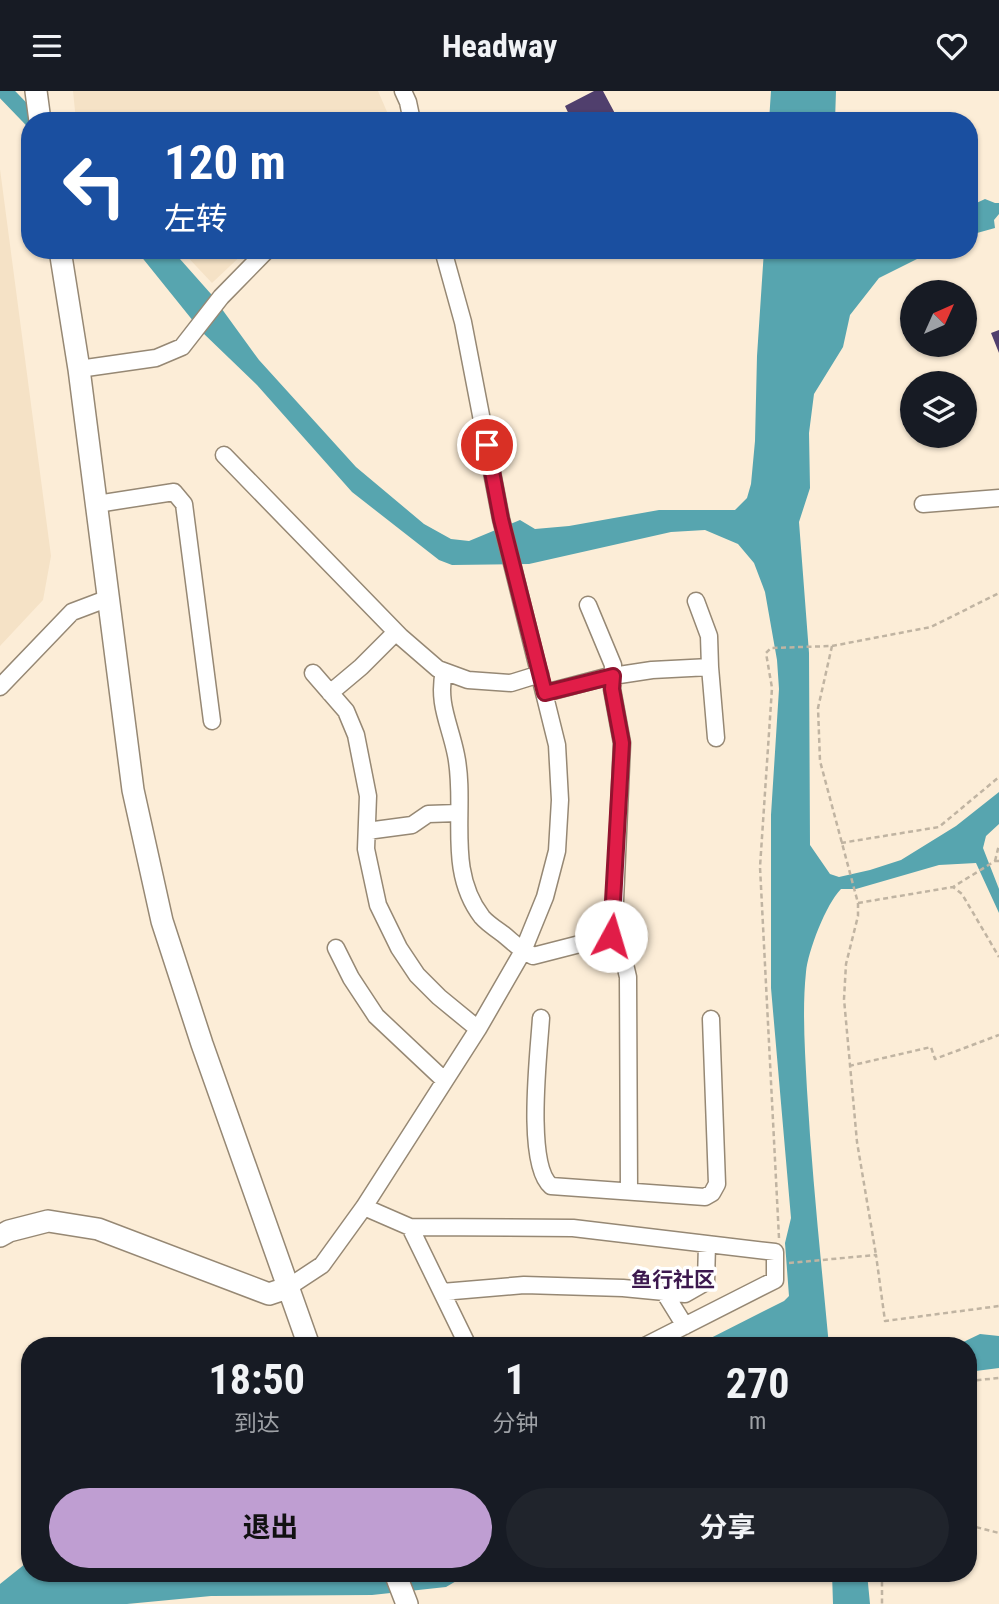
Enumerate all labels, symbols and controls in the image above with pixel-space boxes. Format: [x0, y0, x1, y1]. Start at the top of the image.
icon: menu [28, 27, 66, 65]
text: Headway [442, 27, 557, 65]
icon: heart [933, 27, 971, 65]
text: 120 m [164, 134, 286, 191]
icon: left [49, 140, 140, 231]
text: 左转 [164, 200, 228, 238]
north arrow [900, 280, 976, 357]
map controls [900, 280, 977, 448]
button: layers [900, 371, 977, 448]
pin [457, 415, 517, 475]
icon: arrive [468, 426, 506, 464]
position arrow [574, 899, 648, 973]
district label: 鱼行社区 [631, 1268, 715, 1292]
text: 18:50 [208, 1355, 305, 1404]
text: 1 [505, 1355, 526, 1404]
text: 270 [726, 1359, 789, 1408]
text: m [749, 1408, 766, 1435]
text: 到达 [234, 1410, 280, 1437]
text: 分钟 [492, 1410, 538, 1437]
button: 退出 [49, 1488, 492, 1568]
button: 分享 [506, 1488, 949, 1568]

